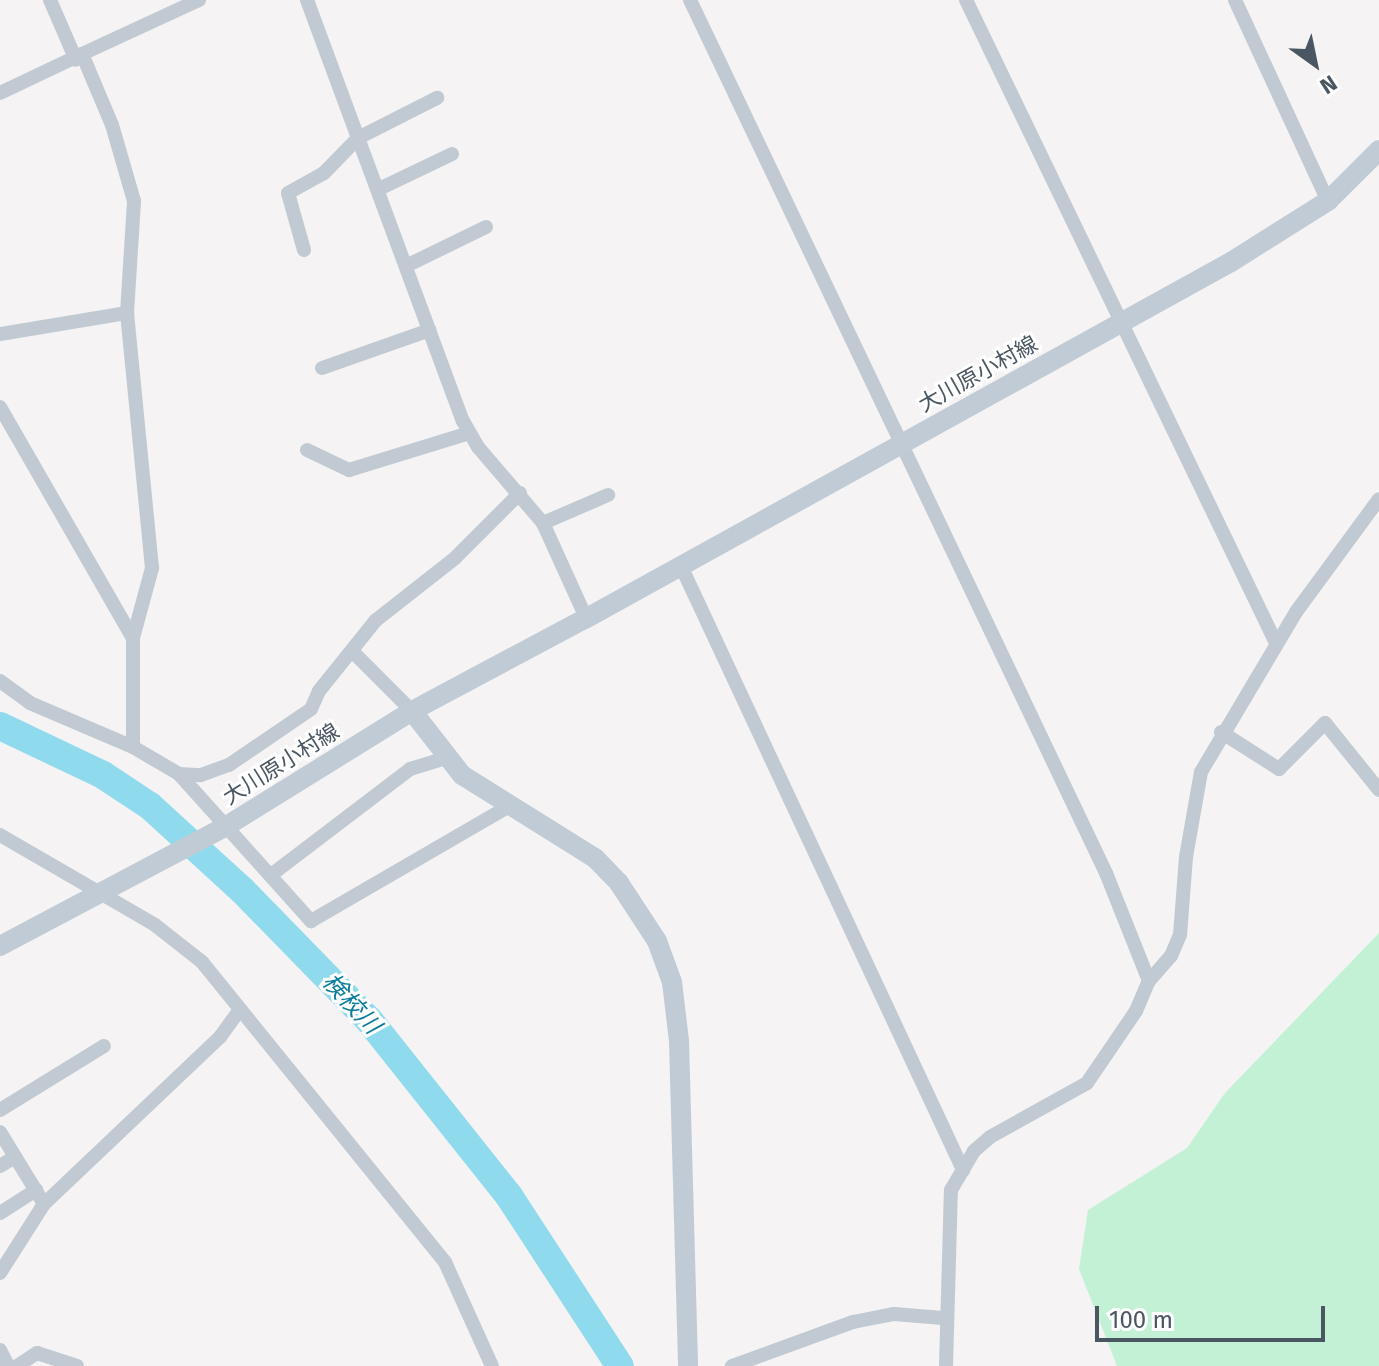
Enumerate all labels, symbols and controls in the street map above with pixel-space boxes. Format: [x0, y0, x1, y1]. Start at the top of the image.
north arrow [1275, 24, 1355, 104]
text: N [1315, 69, 1342, 100]
street label: 大川原小村線 [914, 330, 1042, 418]
street label: 大川原小村線 [218, 718, 344, 810]
water label: 検校川 [316, 968, 386, 1040]
scale bar [1099, 1290, 1329, 1340]
text: 100 m [1109, 1306, 1173, 1334]

